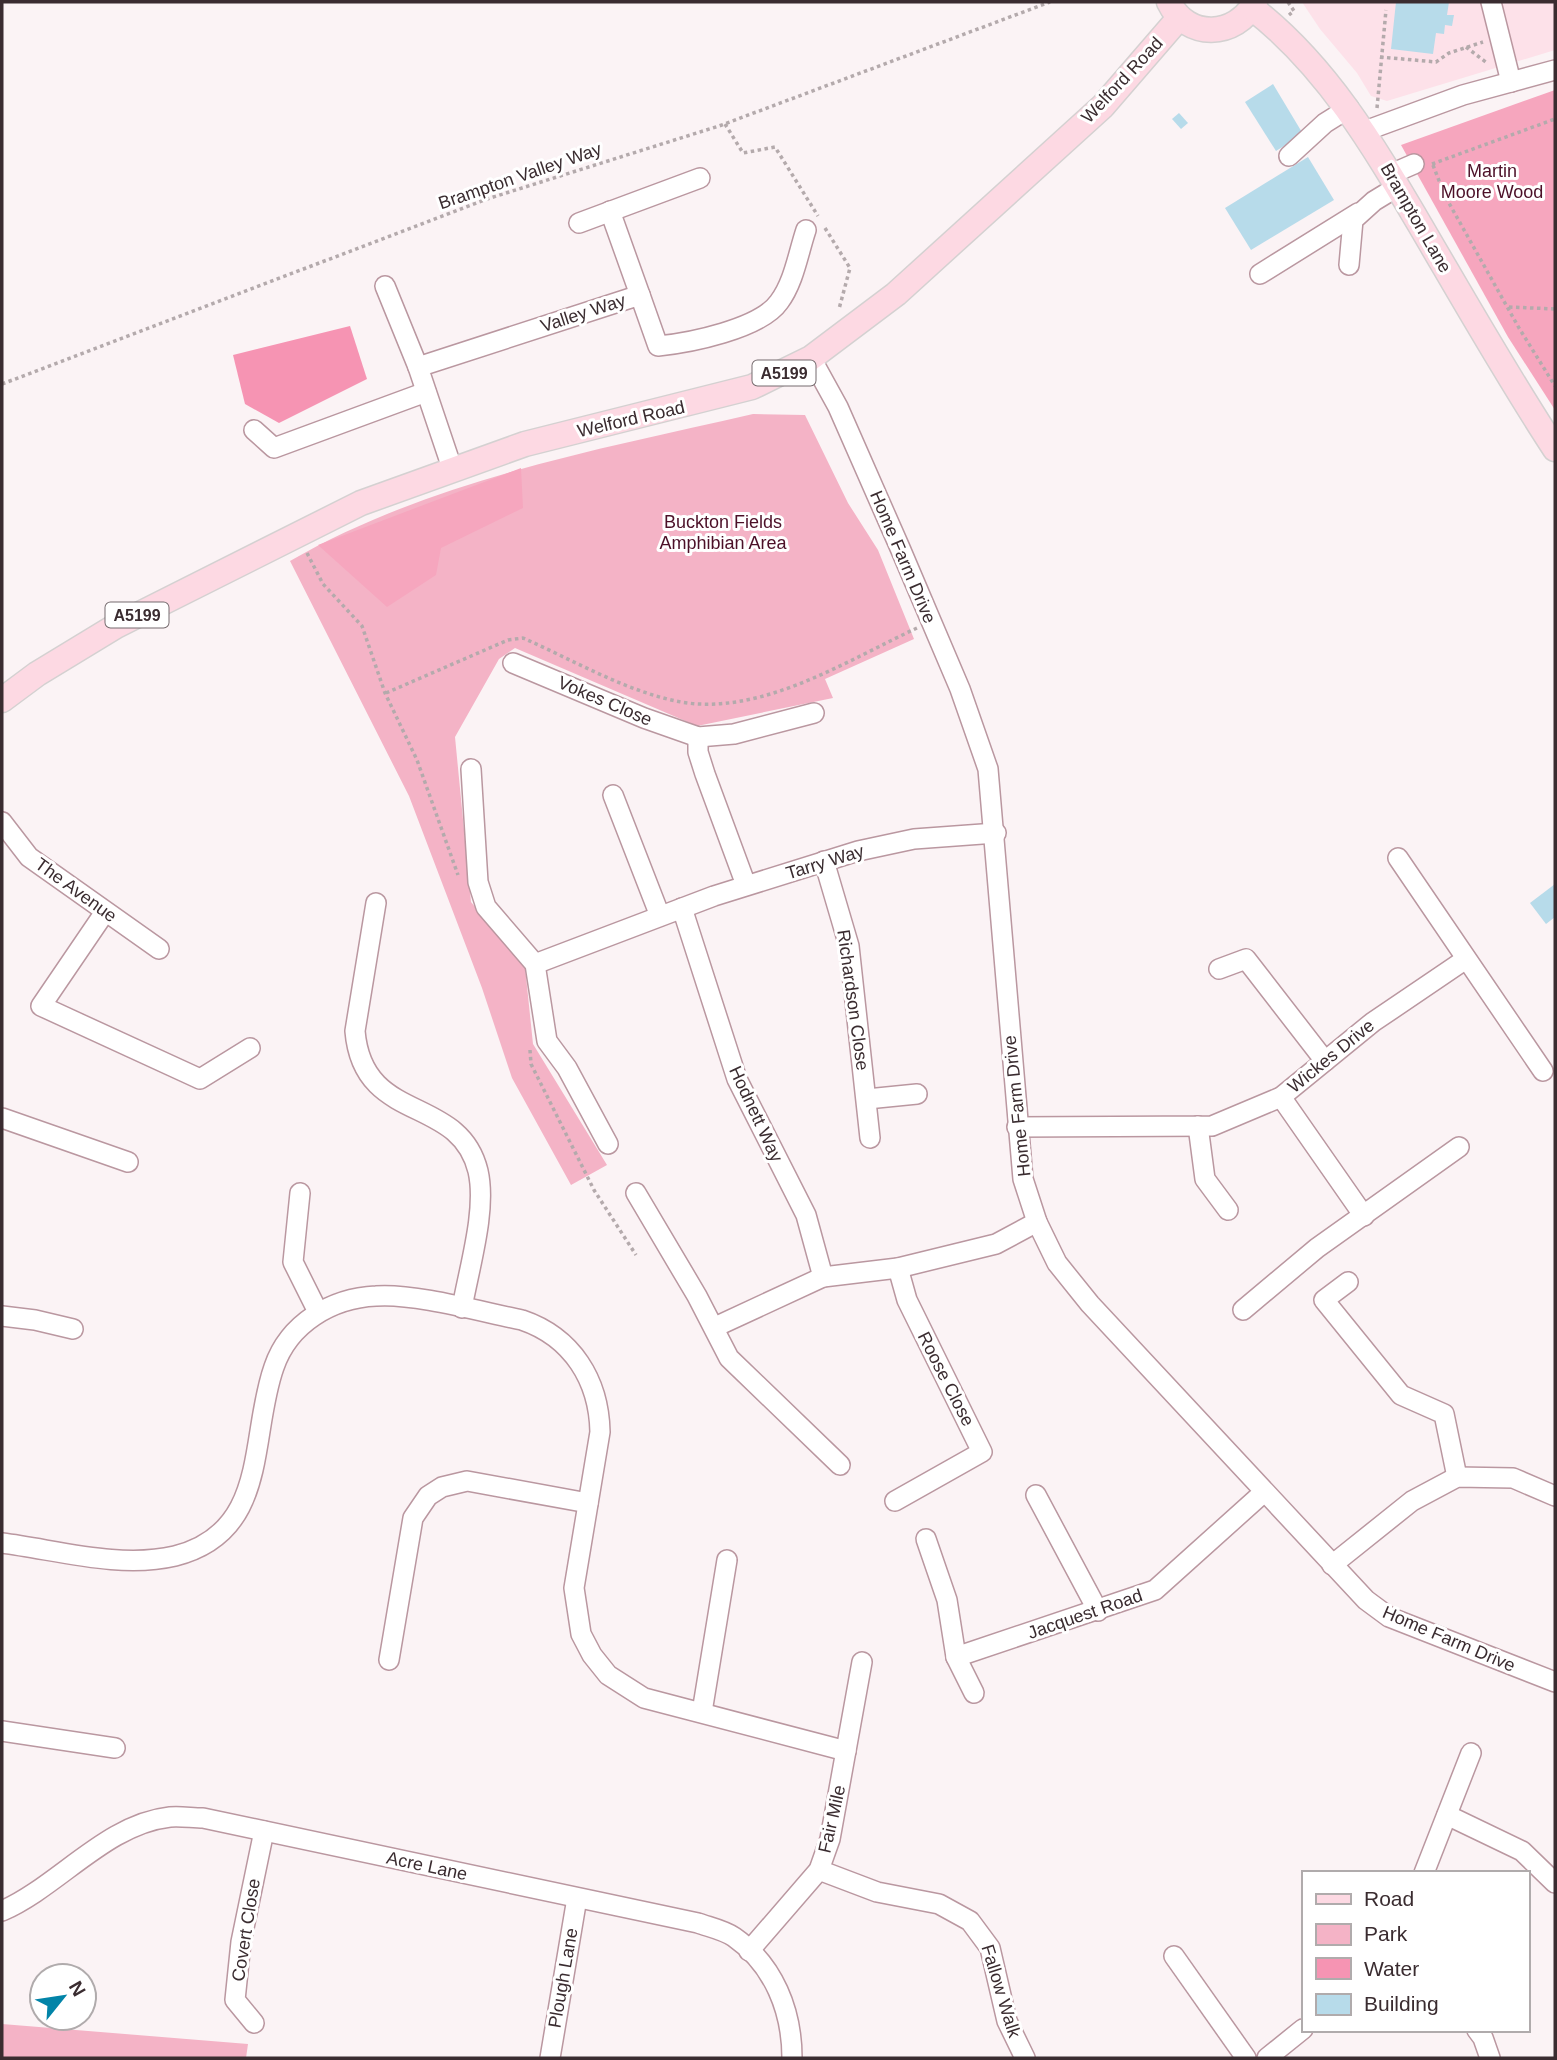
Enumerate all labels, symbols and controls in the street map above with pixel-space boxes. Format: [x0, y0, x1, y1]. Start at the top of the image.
street label: Welford Road [1077, 33, 1167, 127]
street label: Brampton Valley Way [436, 139, 604, 213]
street label: Brampton Lane [1377, 160, 1455, 276]
park label: Martin Moore Wood [1441, 161, 1543, 202]
street label: Valley Way [538, 290, 628, 336]
road number: A5199 [752, 360, 816, 386]
street label: Welford Road [575, 397, 687, 441]
street label: Home Farm Drive [866, 488, 940, 626]
park label: Buckton Fields Amphibian Area [659, 512, 788, 553]
road number: A5199 [106, 602, 168, 628]
street label: Vokes Close [555, 672, 655, 730]
street label: Tarry Way [784, 841, 866, 883]
street label: The Avenue [31, 854, 121, 926]
street label: Richardson Close [833, 928, 873, 1072]
street label: Wickes Drive [1284, 1015, 1378, 1097]
street label: Home Farm Drive [1000, 1034, 1034, 1178]
street label: Hodnett Way [725, 1063, 787, 1165]
street label: Roose Close [914, 1329, 978, 1429]
street label: Jacquest Road [1025, 1585, 1145, 1643]
street label: Home Farm Drive [1380, 1602, 1518, 1676]
street label: Fair Mile [814, 1783, 850, 1855]
street label: Acre Lane [385, 1848, 469, 1884]
legend [1302, 1871, 1529, 2032]
street label: Covert Close [228, 1877, 264, 1983]
text: Road [1364, 1887, 1414, 1910]
text: Park [1364, 1922, 1408, 1945]
street label: Plough Lane [544, 1926, 582, 2030]
street label: Fallow Walk [977, 1942, 1025, 2041]
text: Water [1364, 1957, 1419, 1980]
north arrow [28, 1962, 98, 2032]
text: N [65, 1978, 90, 2000]
text: Building [1364, 1992, 1439, 2015]

